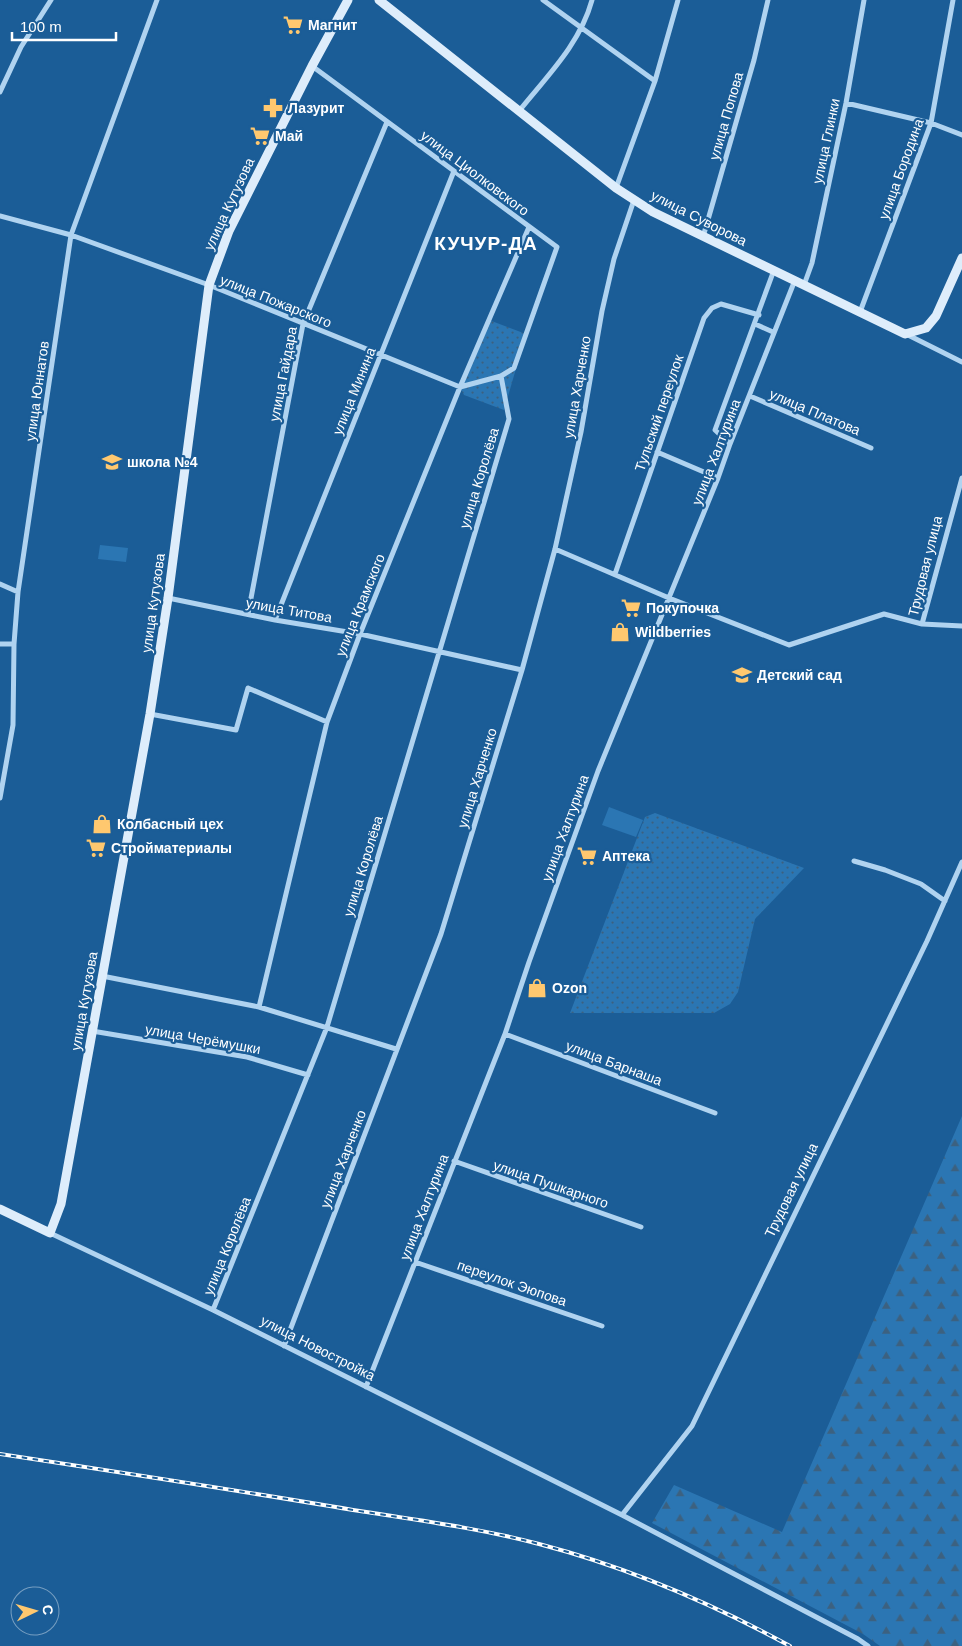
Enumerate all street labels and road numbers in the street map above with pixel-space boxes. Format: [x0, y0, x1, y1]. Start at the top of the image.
street label: улица Попова [706, 70, 746, 162]
street label: улица Глинки [809, 97, 843, 185]
street label: улица Бородина [875, 116, 927, 222]
street label: улица Циолковского [418, 127, 532, 219]
street label: улица Кутузова [201, 155, 258, 253]
street label: улица Суворова [648, 187, 750, 249]
street label: улица Пожарского [218, 271, 334, 331]
street label: улица Гайдара [266, 325, 300, 423]
street label: улица Харченко [560, 334, 594, 440]
street label: улица Юннатов [22, 340, 52, 442]
street label: улица Минина [329, 345, 379, 437]
street label: Тульский переулок [632, 352, 687, 473]
street label: улица Платова [767, 386, 863, 438]
street label: улица Халтурина [688, 397, 744, 507]
street label: улица Королёва [456, 425, 502, 530]
street label: Трудовая улица [905, 514, 945, 618]
street label: улица Крамского [332, 551, 388, 659]
street label: улица Кутузова [138, 552, 168, 654]
street label: улица Титова [245, 595, 334, 625]
street label: улица Харченко [454, 726, 500, 830]
street label: улица Халтурина [538, 772, 592, 883]
street label: улица Королёва [340, 813, 386, 918]
street label: улица Кутузова [67, 950, 101, 1052]
street label: улица Черёмушки [144, 1021, 262, 1057]
street label: улица Барнаша [564, 1037, 665, 1089]
street label: улица Харченко [317, 1107, 369, 1210]
street label: Трудовая улица [761, 1140, 821, 1240]
street label: улица Халтурина [396, 1152, 452, 1262]
street label: улица Пушкарного [491, 1157, 611, 1211]
street label: улица Королёва [200, 1194, 254, 1297]
street label: переулок Эюпова [455, 1257, 569, 1309]
street label: улица Новостройка [258, 1312, 378, 1384]

